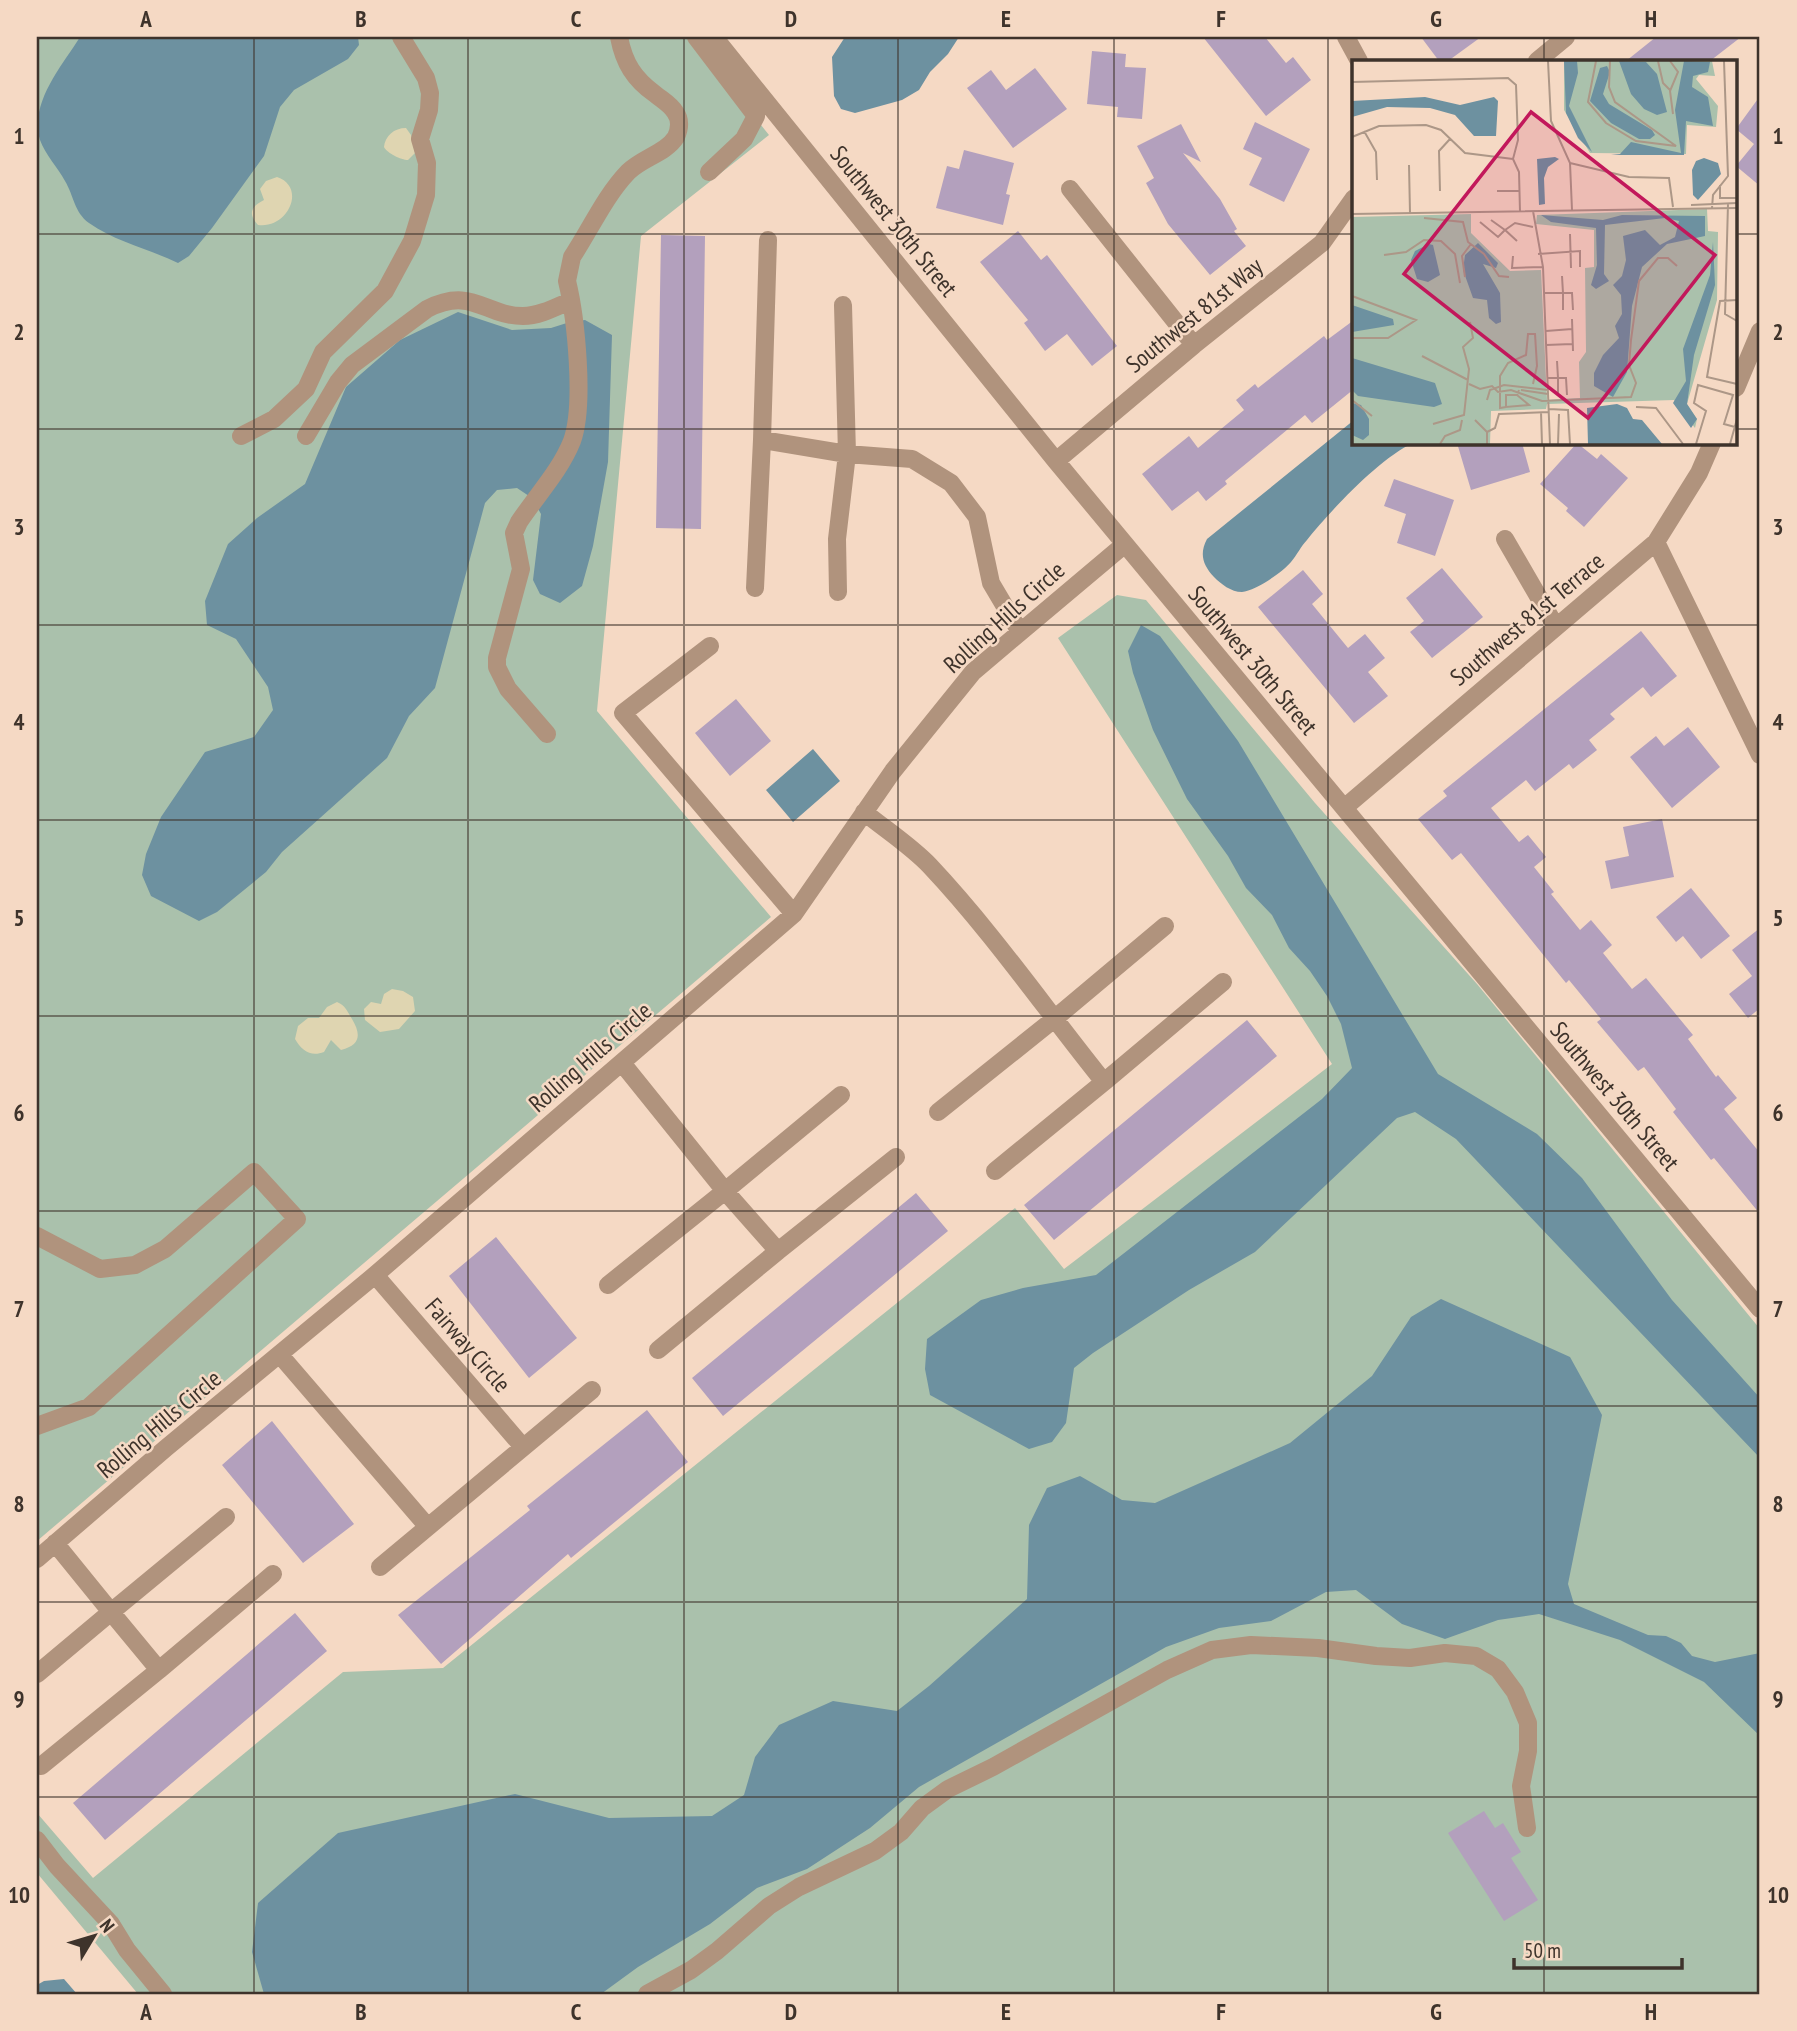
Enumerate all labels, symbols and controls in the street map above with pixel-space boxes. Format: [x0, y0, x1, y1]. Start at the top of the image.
text: A [139, 4, 152, 33]
text: B [355, 4, 367, 33]
text: C [571, 4, 582, 33]
text: D [785, 4, 797, 33]
text: E [1001, 4, 1011, 33]
text: F [1216, 4, 1226, 33]
text: G [1430, 4, 1442, 33]
text: H [1645, 4, 1657, 33]
inset map [1352, 60, 1738, 444]
text: 1 [14, 121, 25, 150]
text: 1 [1773, 121, 1784, 150]
street label: Southwest 30th Street [824, 139, 965, 303]
street label: Southwest 81st Way [1119, 250, 1269, 380]
text: 2 [14, 317, 25, 346]
text: 2 [1773, 317, 1784, 346]
text: 3 [14, 512, 25, 541]
text: 3 [1773, 512, 1784, 541]
street label: Southwest 81st Terrace [1444, 546, 1610, 692]
street label: Rolling Hills Circle [937, 554, 1071, 680]
street label: Southwest 30th Street [1182, 579, 1325, 741]
text: 4 [14, 707, 25, 736]
text: 4 [1773, 707, 1784, 736]
text: 5 [14, 903, 25, 932]
text: 5 [1773, 903, 1784, 932]
street label: Rolling Hills Circle [522, 995, 658, 1119]
street label: Southwest 30th Street [1544, 1015, 1687, 1177]
text: 6 [14, 1098, 25, 1127]
text: 6 [1773, 1098, 1784, 1127]
street label: Fairway Circle [418, 1291, 518, 1399]
text: 7 [14, 1294, 25, 1323]
text: 7 [1773, 1294, 1784, 1323]
street label: Rolling Hills Circle [91, 1363, 227, 1485]
text: 8 [14, 1489, 25, 1518]
text: 8 [1773, 1489, 1784, 1518]
text: 9 [14, 1684, 25, 1713]
text: 9 [1773, 1684, 1784, 1713]
text: 10 [8, 1880, 30, 1909]
text: 10 [1767, 1880, 1789, 1909]
north arrow [60, 1902, 130, 1972]
text: N [95, 1914, 120, 1937]
scale bar [1514, 1926, 1682, 1970]
text: 50 m [1524, 1937, 1561, 1964]
text: A [139, 1997, 152, 2026]
text: B [355, 1997, 367, 2026]
text: C [571, 1997, 582, 2026]
text: D [785, 1997, 797, 2026]
text: E [1001, 1997, 1011, 2026]
text: F [1216, 1997, 1226, 2026]
text: G [1430, 1997, 1442, 2026]
text: H [1645, 1997, 1657, 2026]

